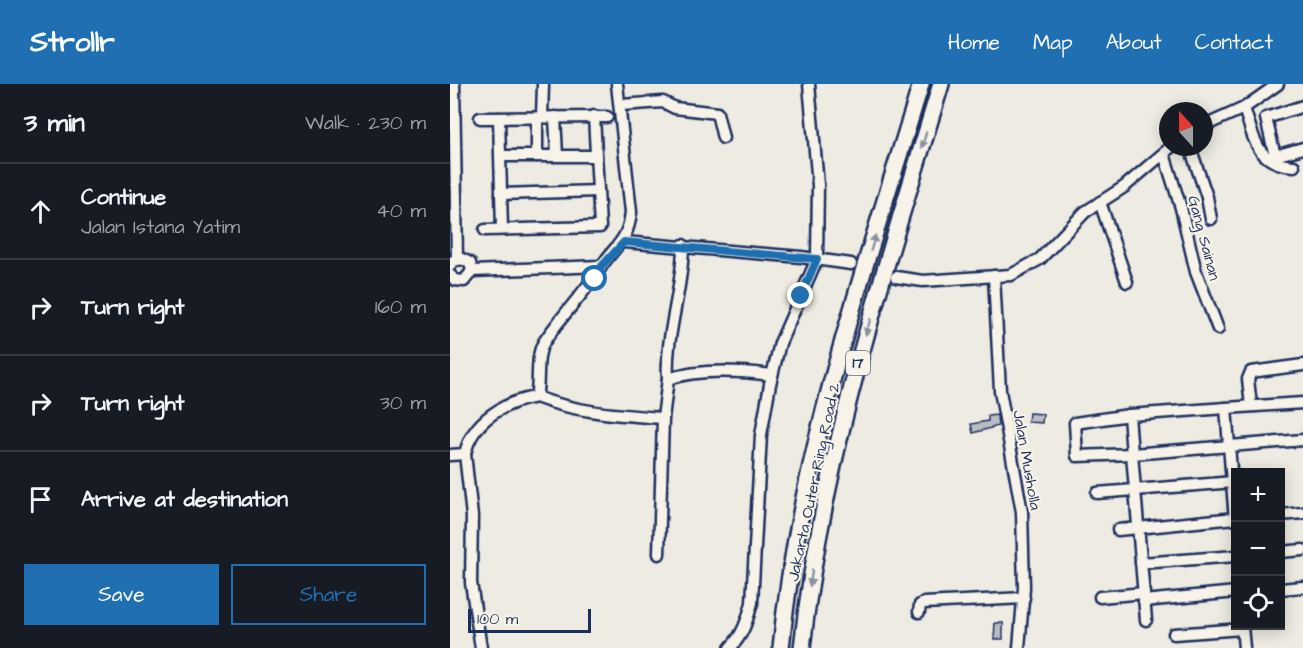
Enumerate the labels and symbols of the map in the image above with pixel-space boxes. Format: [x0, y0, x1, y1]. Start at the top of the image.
north arrow [1159, 102, 1213, 156]
one-way arrow [919, 131, 928, 149]
street label: Gang Sainan [1181, 193, 1226, 283]
one-way arrow [869, 234, 878, 252]
route start [581, 265, 607, 291]
route end [787, 282, 813, 308]
one-way arrow [863, 318, 872, 336]
road number: 17 [846, 351, 870, 375]
street label: Jakarta Outer Ring Road 2 [782, 381, 847, 583]
street label: Jalan Musholla [1007, 408, 1047, 512]
one-way arrow [807, 569, 816, 588]
scale bar [468, 606, 591, 634]

